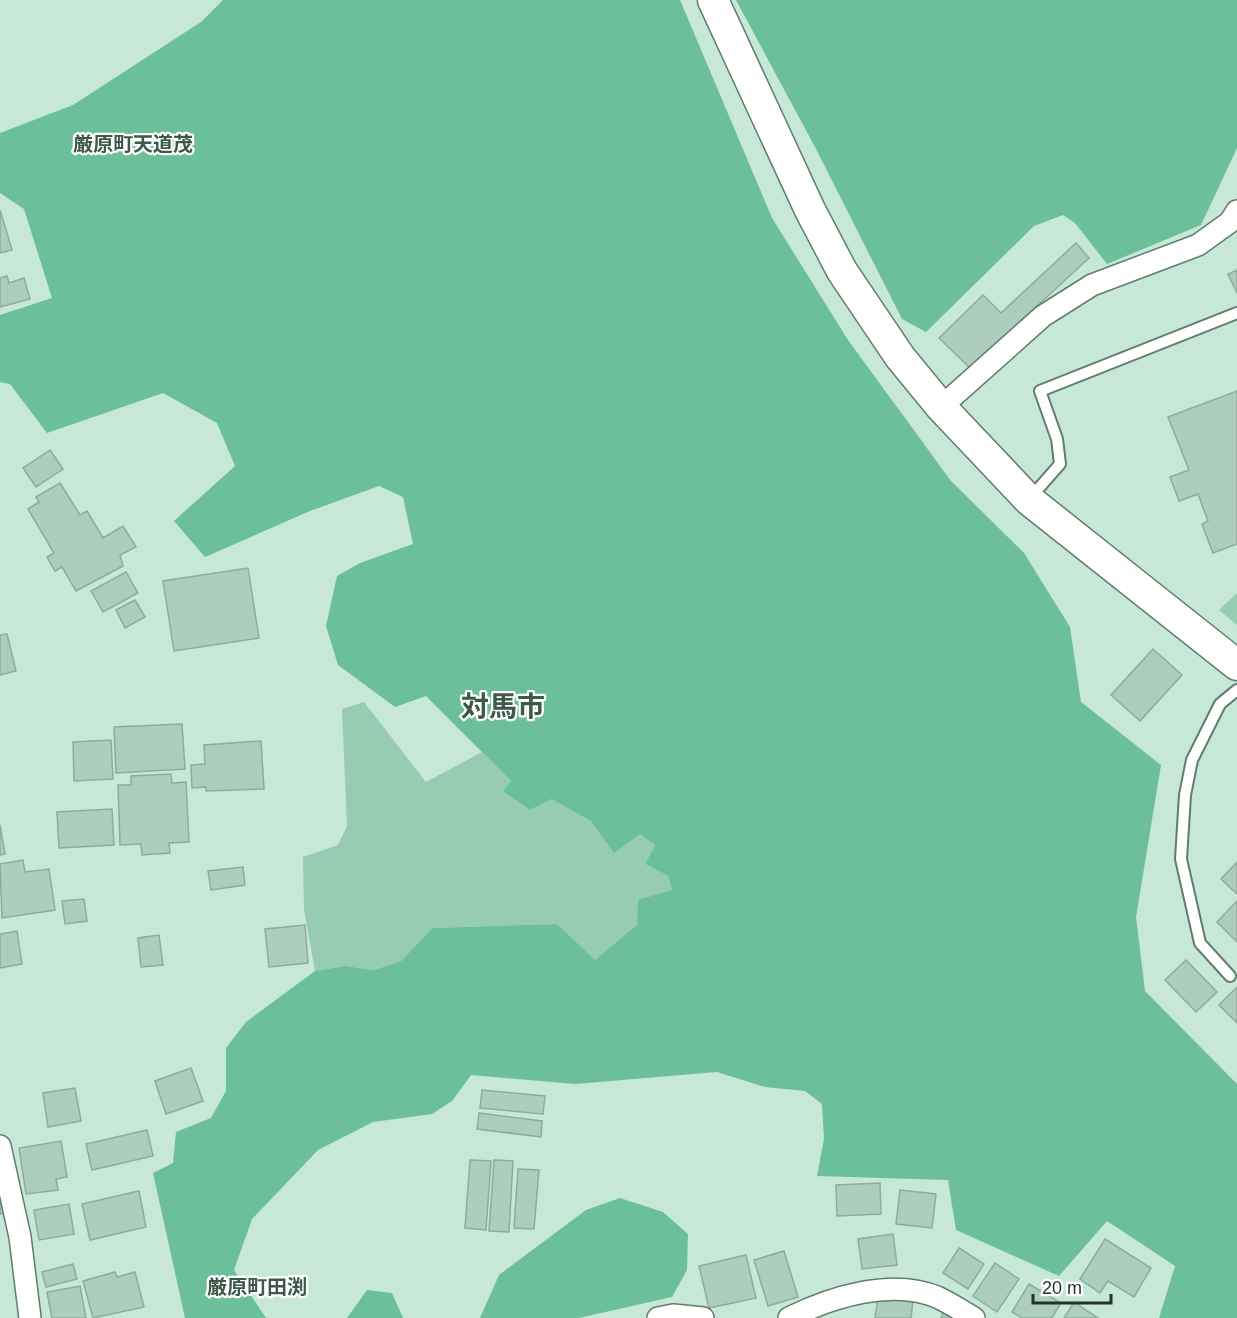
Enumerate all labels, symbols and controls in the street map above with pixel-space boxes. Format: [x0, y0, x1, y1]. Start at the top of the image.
district label: 厳原町天道茂 [73, 133, 193, 155]
district label: 対馬市 [461, 691, 545, 722]
scale bar [1033, 1267, 1111, 1305]
district label: 厳原町田渕 [207, 1276, 307, 1298]
text: 20 m [1042, 1278, 1082, 1298]

